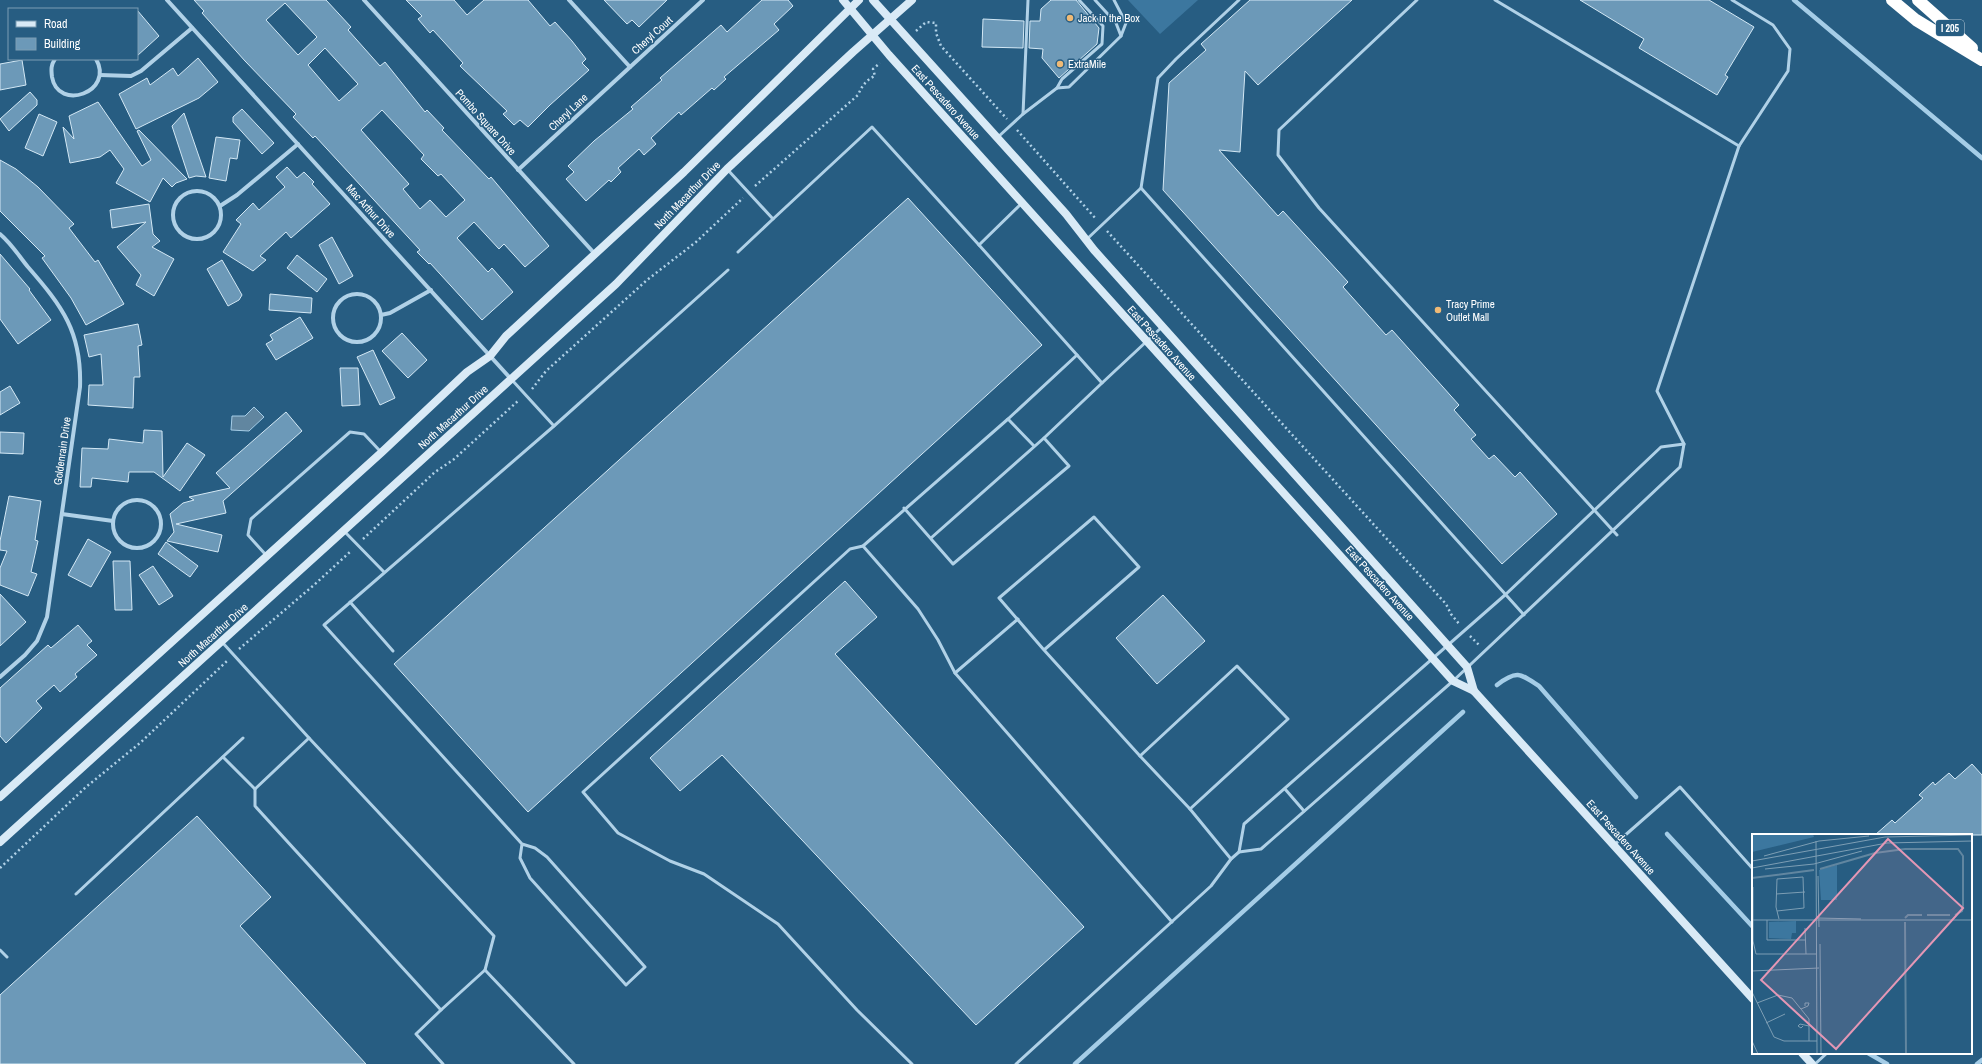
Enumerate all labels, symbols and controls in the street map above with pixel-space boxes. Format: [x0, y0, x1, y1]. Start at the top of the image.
legend [8, 8, 138, 60]
place label: Jack in the Box [1078, 11, 1140, 25]
street label: Cheryl Court [629, 13, 676, 57]
marker: Jack in the Box [1065, 13, 1075, 23]
text: Road [44, 16, 68, 32]
road number: I 205 [1936, 20, 1964, 36]
text: Building [44, 36, 81, 52]
place label: ExtraMile [1068, 57, 1106, 71]
marker: ExtraMile [1055, 59, 1065, 69]
street label: East Pescadero Avenue [909, 62, 983, 142]
street label: Pombo Square Drive [453, 86, 519, 158]
street label: Cheryl Lane [545, 90, 591, 134]
street label: North Macarthur Drive [651, 158, 723, 232]
street label: Mac Arthur Drive [343, 181, 399, 241]
place label: Tracy Prime Outlet Mall [1446, 297, 1495, 324]
street label: East Pescadero Avenue [1125, 303, 1199, 383]
marker: Tracy Prime Outlet Mall [1433, 305, 1443, 315]
street label: North Macarthur Drive [415, 382, 491, 452]
street label: Goldenrain Drive [50, 416, 74, 486]
street label: East Pescadero Avenue [1343, 543, 1417, 623]
street label: North Macarthur Drive [175, 600, 251, 670]
street label: East Pescadero Avenue [1584, 797, 1658, 877]
inset map [1752, 834, 1972, 1054]

